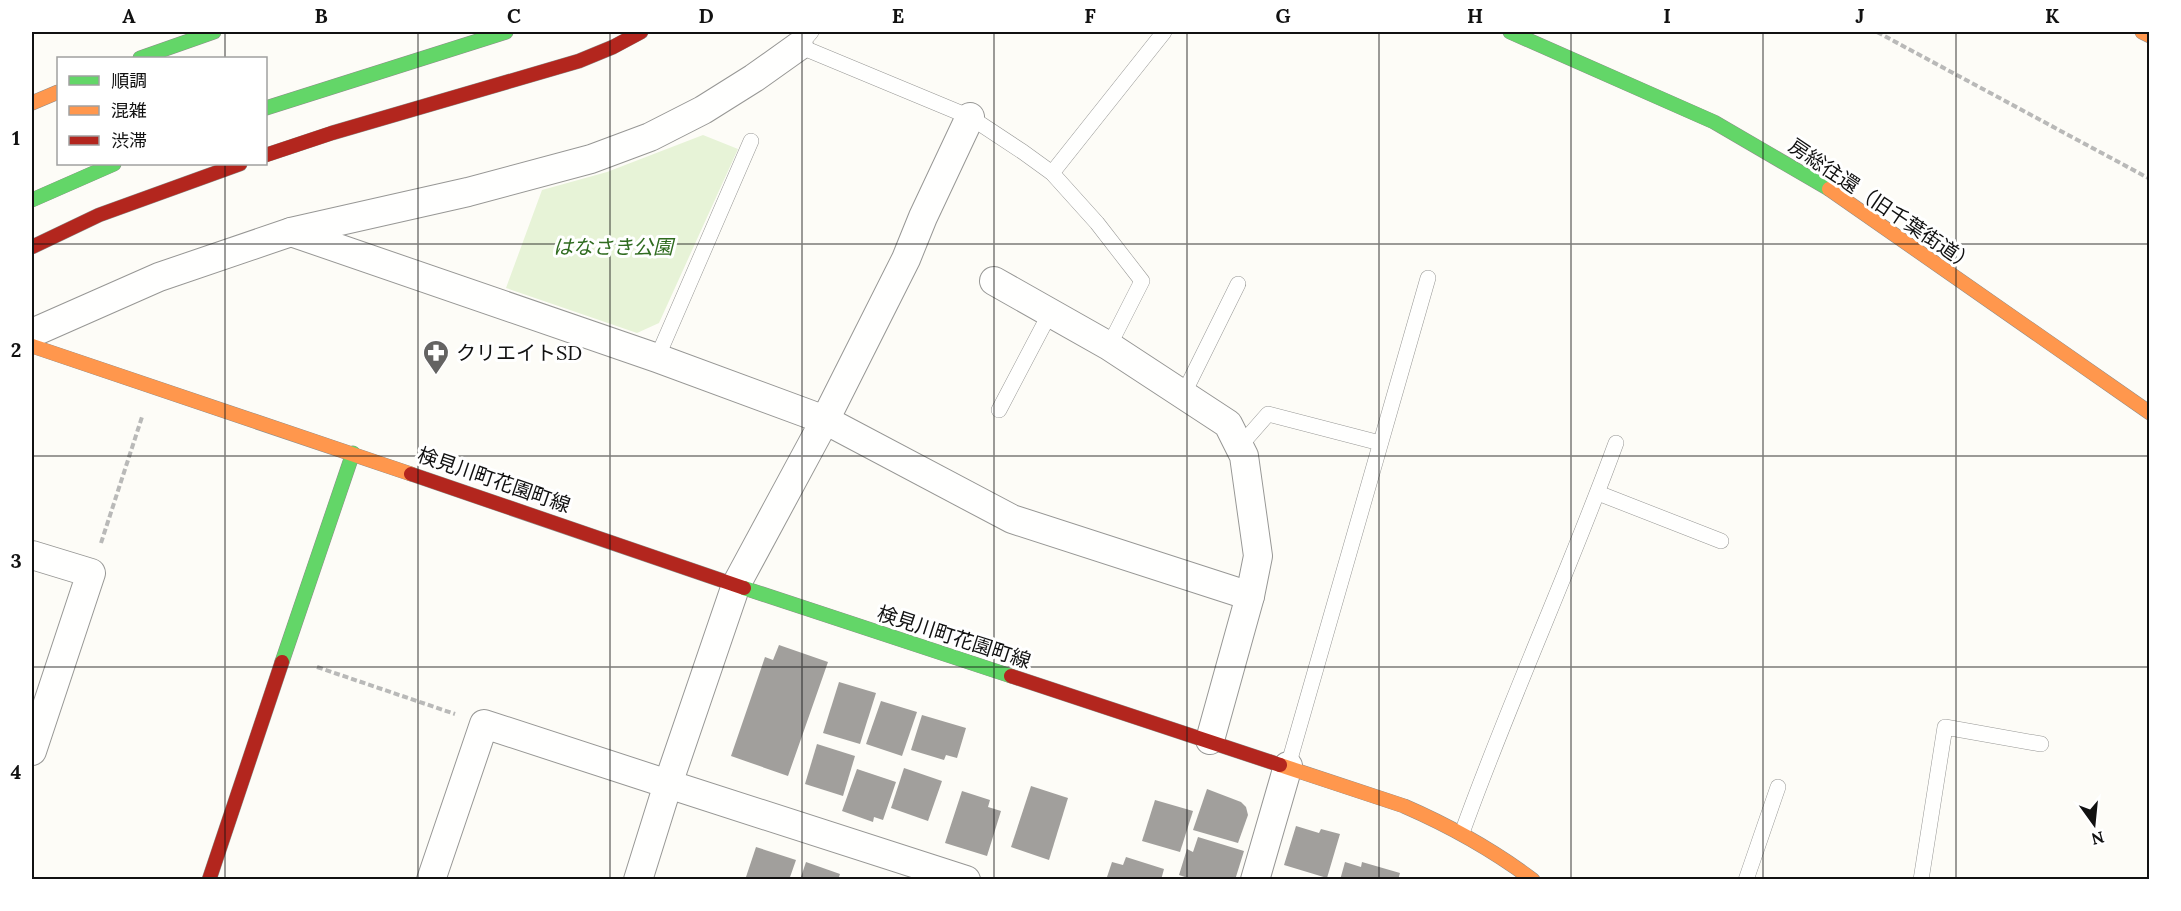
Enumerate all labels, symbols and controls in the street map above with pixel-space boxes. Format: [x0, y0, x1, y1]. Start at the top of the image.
text: A [122, 3, 136, 28]
text: B [314, 3, 328, 28]
text: C [507, 3, 521, 28]
text: D [698, 3, 714, 28]
text: E [892, 3, 904, 28]
text: F [1084, 3, 1096, 28]
text: G [1275, 3, 1291, 28]
text: H [1467, 3, 1483, 28]
text: I [1663, 3, 1671, 28]
text: J [1855, 3, 1865, 28]
text: K [2045, 3, 2060, 28]
legend [57, 57, 267, 165]
text: 順調 [111, 69, 147, 92]
text: 混雑 [111, 99, 147, 122]
text: 1 [12, 125, 20, 150]
text: 渋滞 [111, 129, 147, 152]
street label: 房総往還（旧千葉街道） [1784, 133, 1980, 276]
park label: はなさき公園 [553, 234, 676, 259]
text: 2 [11, 337, 21, 362]
pharmacy icon: クリエイトSD [421, 338, 451, 376]
place label: クリエイトSD [456, 340, 582, 365]
street label: 検見川町花園町線 [414, 442, 574, 517]
text: 3 [10, 548, 22, 573]
street label: 検見川町花園町線 [874, 600, 1034, 673]
text: 4 [11, 759, 22, 784]
north arrow [2064, 794, 2124, 854]
text: N [2089, 827, 2106, 850]

